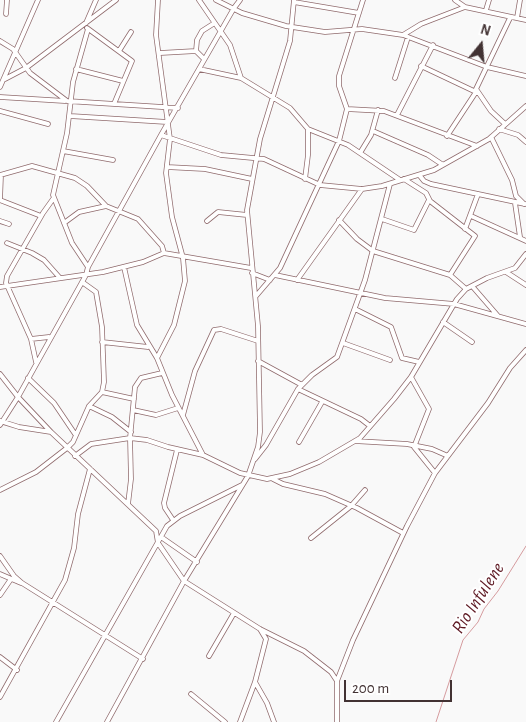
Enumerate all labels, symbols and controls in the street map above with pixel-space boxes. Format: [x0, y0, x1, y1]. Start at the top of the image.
north arrow [456, 20, 506, 70]
text: N [479, 23, 492, 39]
water label: Rio Infulene [447, 558, 509, 638]
scale bar [346, 670, 454, 702]
text: 200 m [352, 681, 389, 696]

